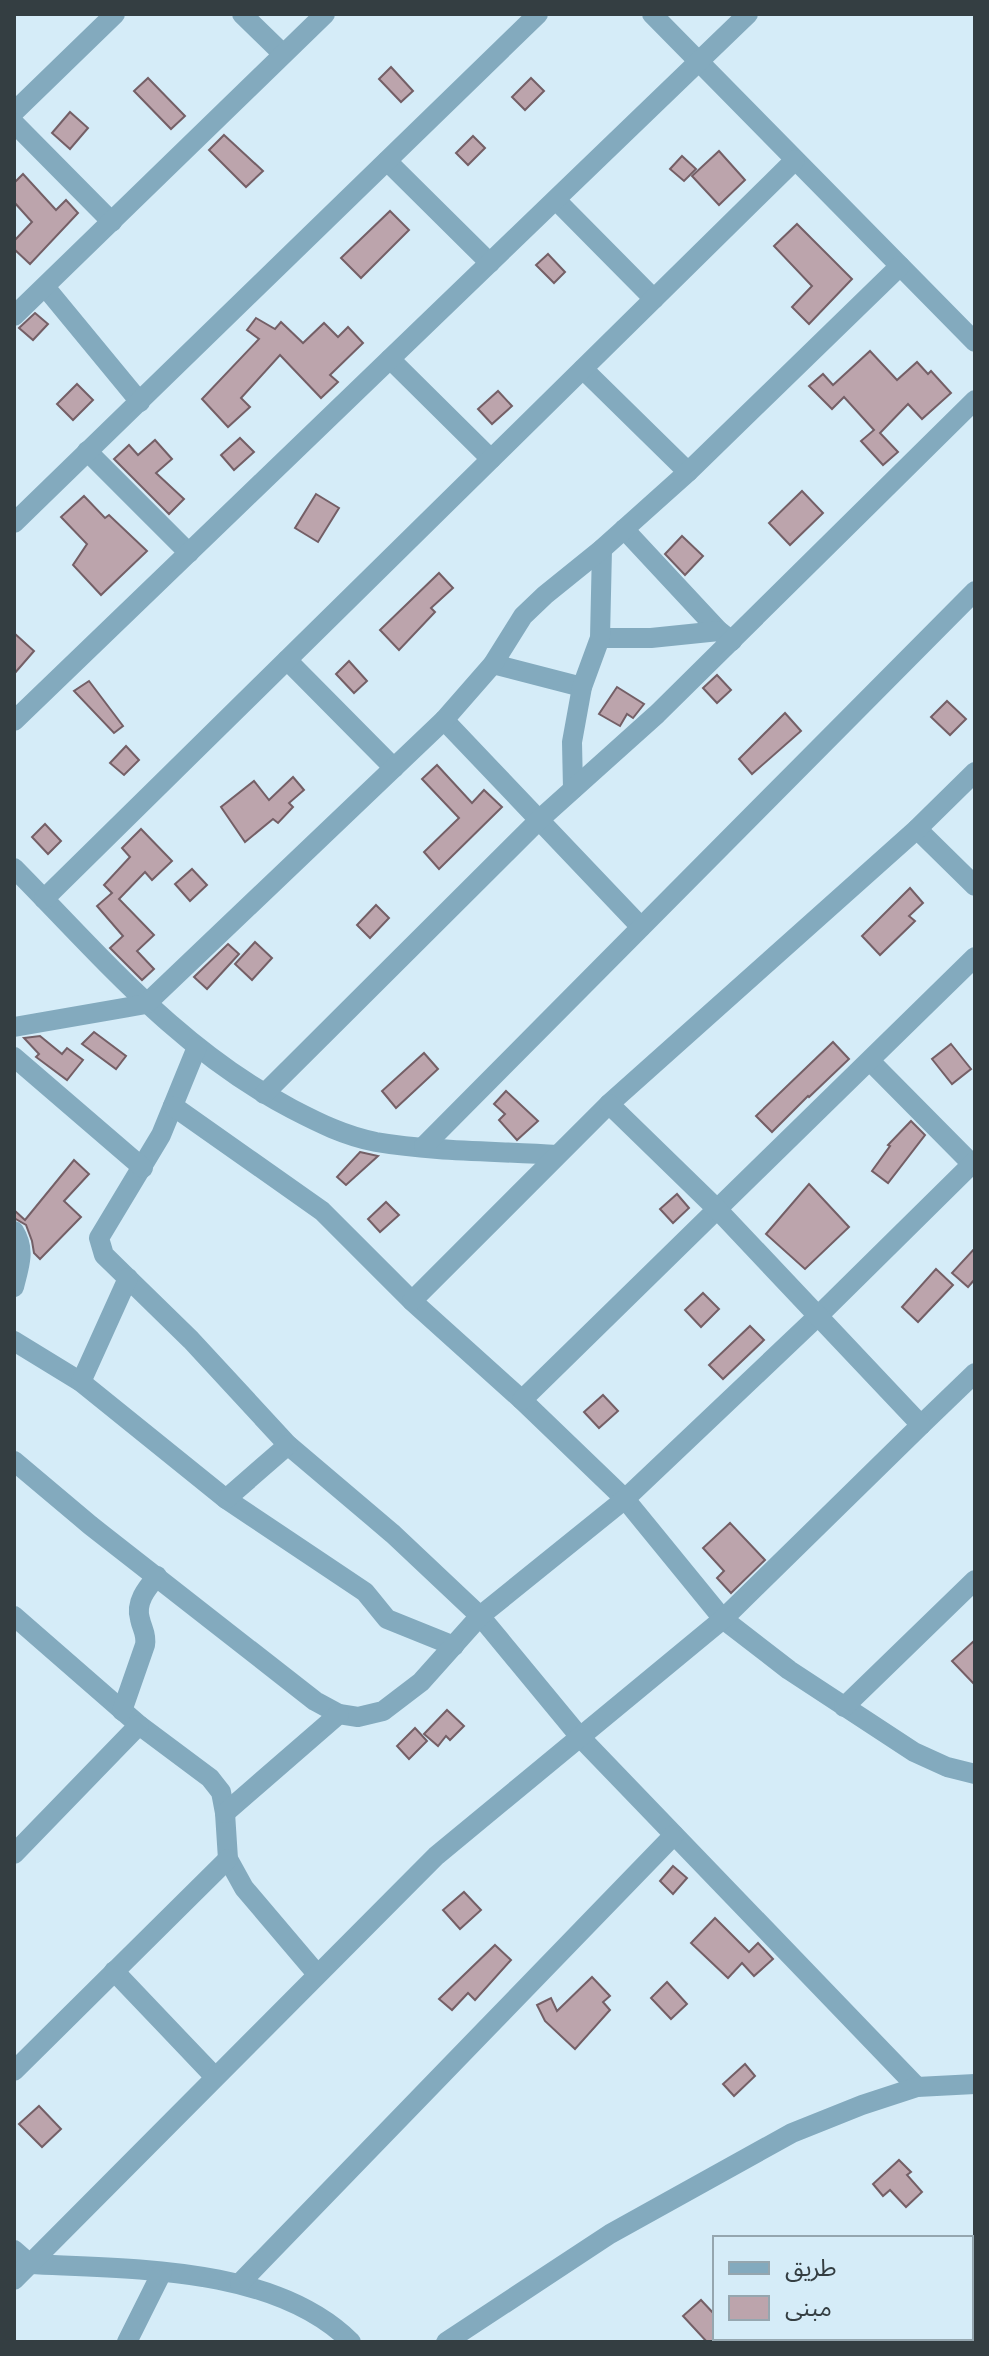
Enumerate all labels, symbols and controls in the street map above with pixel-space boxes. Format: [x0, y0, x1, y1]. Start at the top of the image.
legend [713, 2236, 973, 2340]
text: طريق [785, 2251, 837, 2283]
text: مبنى [785, 2291, 832, 2323]

